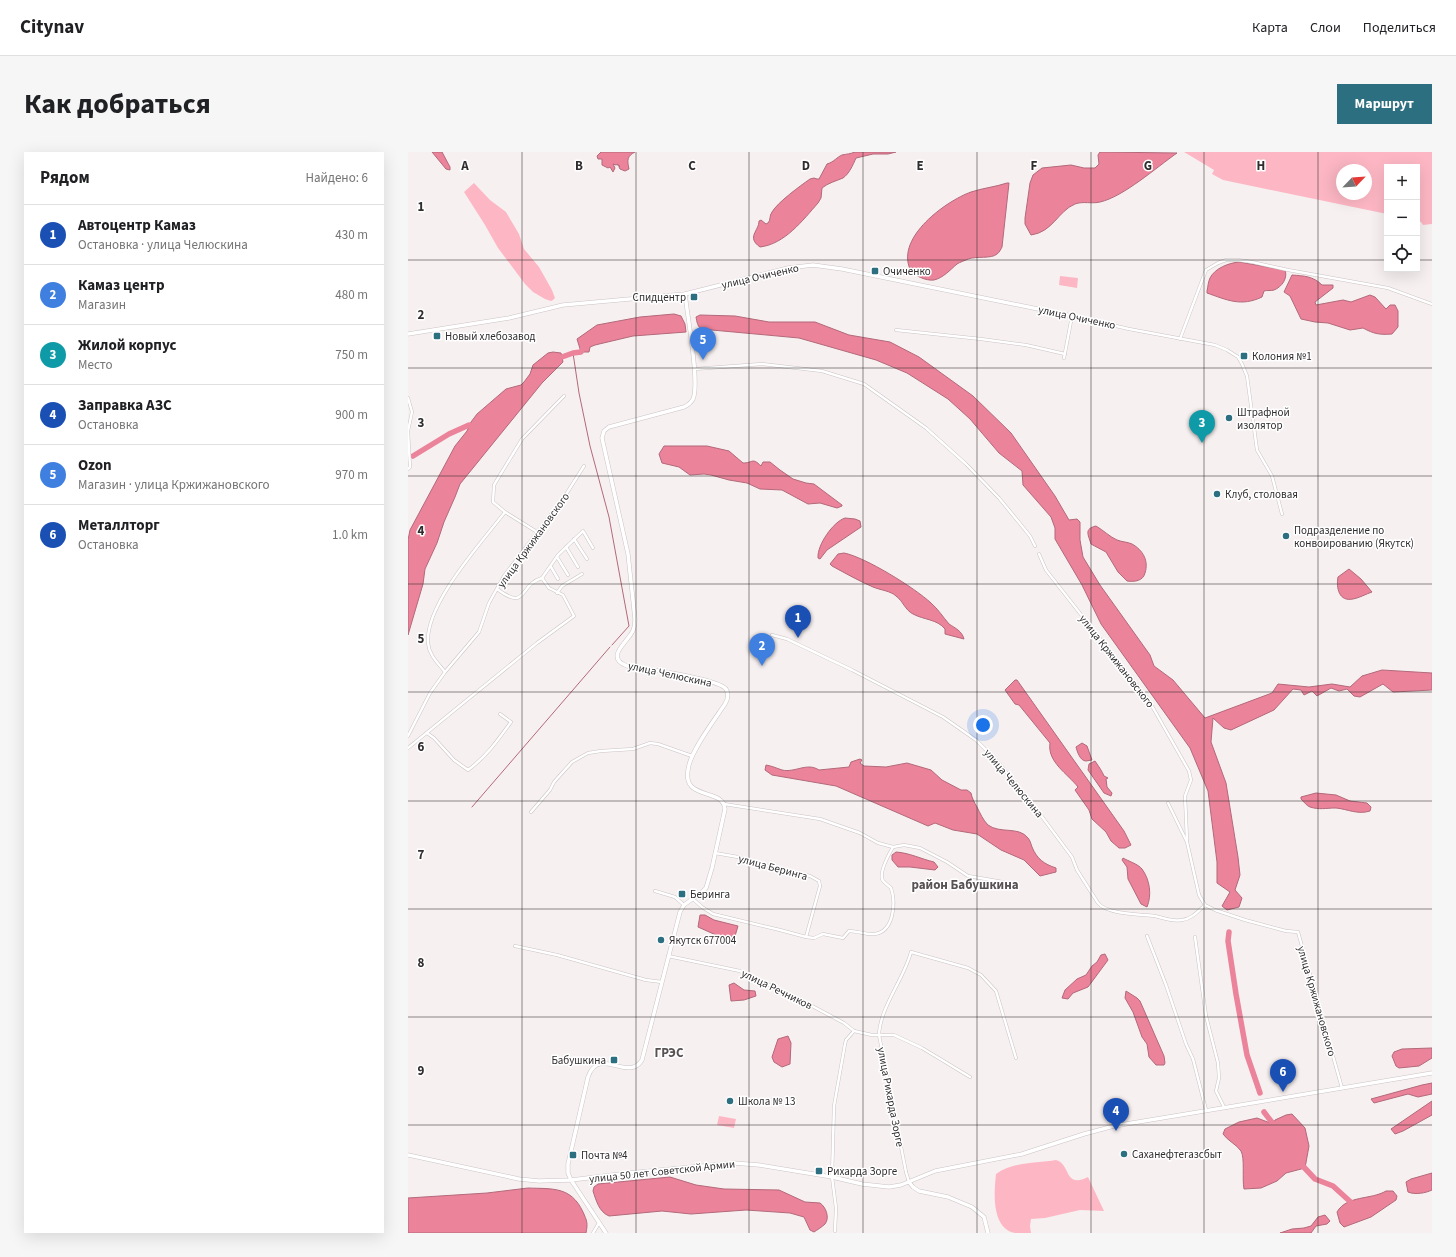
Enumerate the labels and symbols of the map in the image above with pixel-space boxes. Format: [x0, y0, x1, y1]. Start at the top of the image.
text: A [460, 157, 469, 175]
text: B [575, 157, 583, 175]
text: C [688, 157, 696, 175]
text: D [802, 157, 810, 175]
text: E [916, 157, 924, 175]
text: F [1031, 157, 1038, 175]
text: G [1144, 157, 1152, 175]
text: H [1257, 157, 1265, 175]
north arrow [1336, 164, 1372, 200]
text: 1 [418, 198, 425, 216]
street label: улица Очиченко [720, 260, 800, 293]
place label: Очиченко [883, 264, 931, 279]
marker: Очиченко [870, 266, 880, 276]
place label: Спидцентр [633, 290, 686, 305]
marker: Спидцентр [689, 292, 699, 302]
street label: улица Очиченко [1037, 302, 1117, 333]
text: 2 [418, 306, 425, 324]
pin: 5 [690, 327, 716, 360]
place label: Новый хлебозавод [445, 329, 536, 344]
marker: Новый хлебозавод [432, 331, 442, 341]
place label: Колония №1 [1252, 349, 1312, 364]
marker: Колония №1 [1239, 351, 1249, 361]
place label: Штрафной изолятор [1237, 405, 1290, 433]
pin: 3 [1189, 410, 1215, 443]
marker: Штрафной изолятор [1224, 413, 1234, 423]
text: 3 [418, 414, 425, 432]
place label: Клуб, столовая [1225, 487, 1298, 502]
marker: Клуб, столовая [1212, 489, 1222, 499]
street label: улица Кржижановского [494, 490, 573, 591]
text: 4 [418, 522, 425, 540]
place label: Подразделение по конвоированию (Якутск) [1294, 523, 1414, 551]
marker: Подразделение по конвоированию (Якутск) [1281, 531, 1291, 541]
pin: 1 [785, 605, 811, 638]
street label: улица Кржижановского [1076, 612, 1158, 711]
text: 5 [418, 630, 425, 648]
pin: 2 [749, 633, 775, 666]
street label: улица Челюскина [627, 658, 713, 691]
your location [973, 715, 993, 735]
text: 6 [418, 738, 425, 756]
street label: улица Челюскина [980, 746, 1047, 821]
text: 7 [418, 846, 425, 864]
street label: улица Беринга [737, 851, 809, 884]
district label: район Бабушкина [911, 876, 1019, 894]
place label: Беринга [690, 887, 730, 902]
marker: Беринга [677, 889, 687, 899]
place label: Якутск 677004 [669, 933, 737, 948]
marker: Якутск 677004 [656, 935, 666, 945]
street label: улица Кржижановского [1294, 944, 1339, 1058]
text: 8 [418, 954, 425, 972]
street label: улица Речников [739, 966, 815, 1013]
district label: ГРЭС [655, 1044, 684, 1062]
street label: улица Рихарда Зорге [873, 1046, 908, 1149]
place label: Бабушкина [551, 1053, 606, 1068]
marker: Бабушкина [609, 1055, 619, 1065]
pin: 6 [1270, 1059, 1296, 1092]
text: 9 [418, 1062, 425, 1080]
place label: Школа № 13 [738, 1094, 795, 1109]
marker: Школа № 13 [725, 1096, 735, 1106]
pin: 4 [1103, 1098, 1129, 1131]
place label: Саханефтегазсбыт [1132, 1147, 1222, 1162]
place label: Почта №4 [581, 1148, 628, 1163]
marker: Саханефтегазсбыт [1119, 1149, 1129, 1159]
marker: Почта №4 [568, 1150, 578, 1160]
street label: улица 50 лет Советской Армии [588, 1156, 736, 1187]
place label: Рихарда Зорге [827, 1164, 898, 1179]
marker: Рихарда Зорге [814, 1166, 824, 1176]

